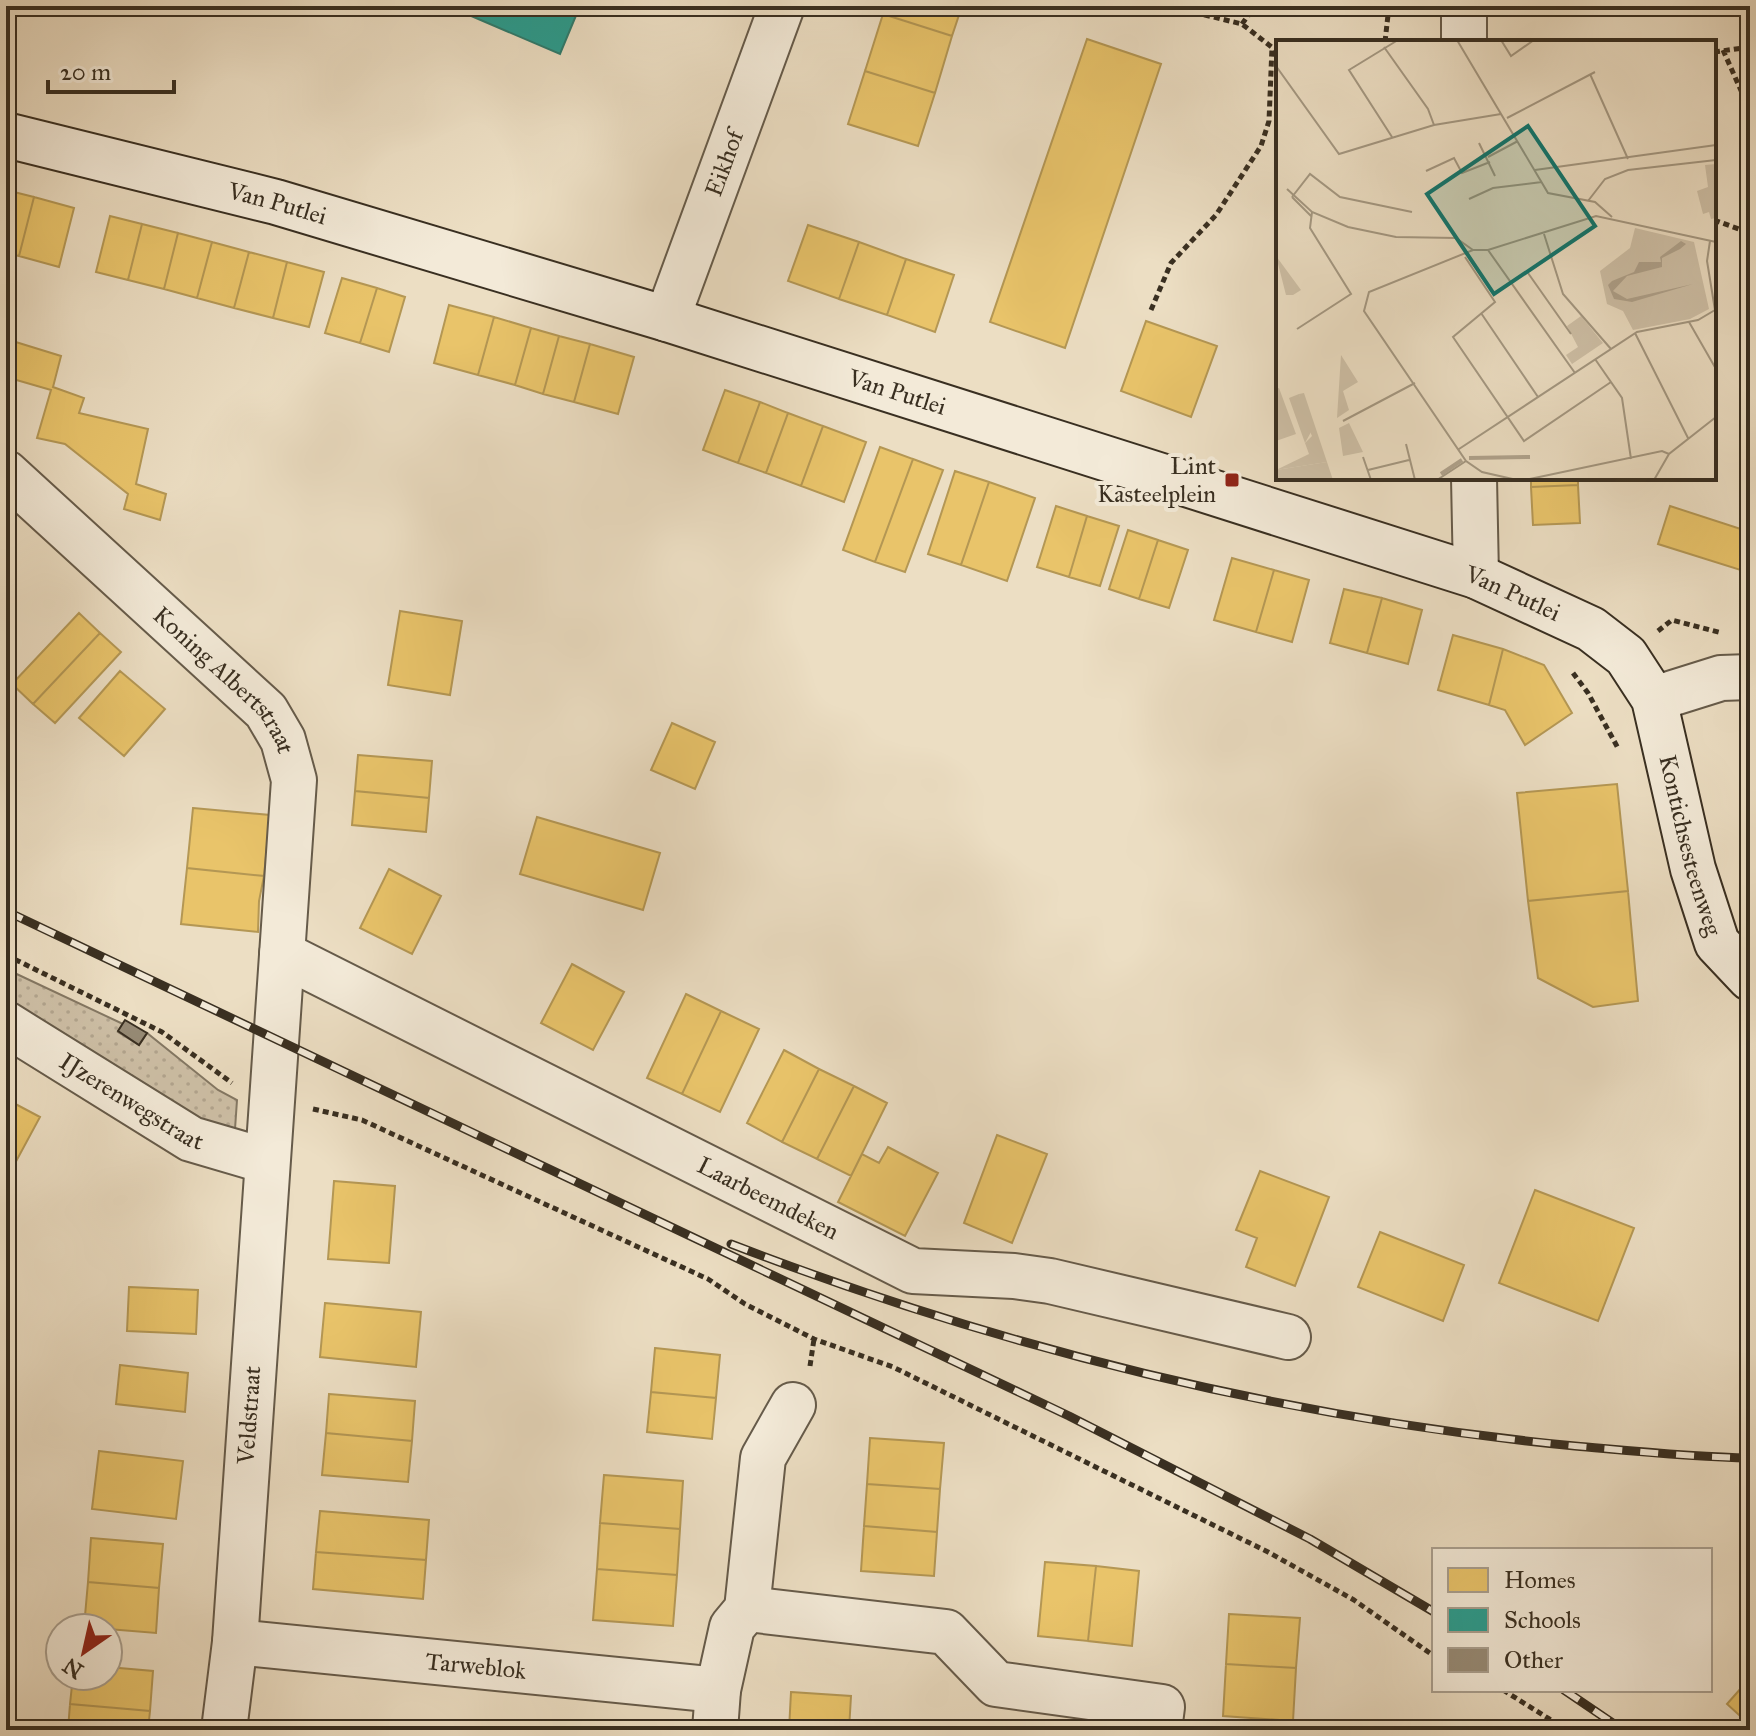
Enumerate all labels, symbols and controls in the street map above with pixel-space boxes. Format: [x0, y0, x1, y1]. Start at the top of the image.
inset map [1276, 40, 1716, 480]
scale bar [48, 44, 174, 94]
text: 20 m [60, 57, 111, 87]
street label: Eikhof [698, 122, 751, 201]
street label: Van Putlei [224, 175, 331, 232]
street label: Van Putlei [844, 362, 950, 422]
place label: Lint Kasteelplein [1097, 451, 1217, 509]
marker: Lint Kasteelplein [1223, 471, 1241, 489]
street label: Van Putlei [1461, 558, 1566, 628]
street label: Koning Albertstraat [147, 600, 301, 757]
street label: Kontichsesteenweg [1652, 752, 1729, 940]
street label: IJzerenwegstraat [54, 1046, 207, 1157]
street label: Laarbeemdeken [692, 1150, 844, 1246]
street label: Veldstraat [231, 1364, 267, 1466]
legend [1432, 1548, 1712, 1692]
text: Homes [1504, 1565, 1576, 1595]
text: Schools [1504, 1605, 1581, 1635]
north arrow [44, 1612, 124, 1692]
text: Other [1504, 1645, 1563, 1675]
street label: Tarweblok [424, 1646, 528, 1686]
text: N [58, 1652, 88, 1685]

